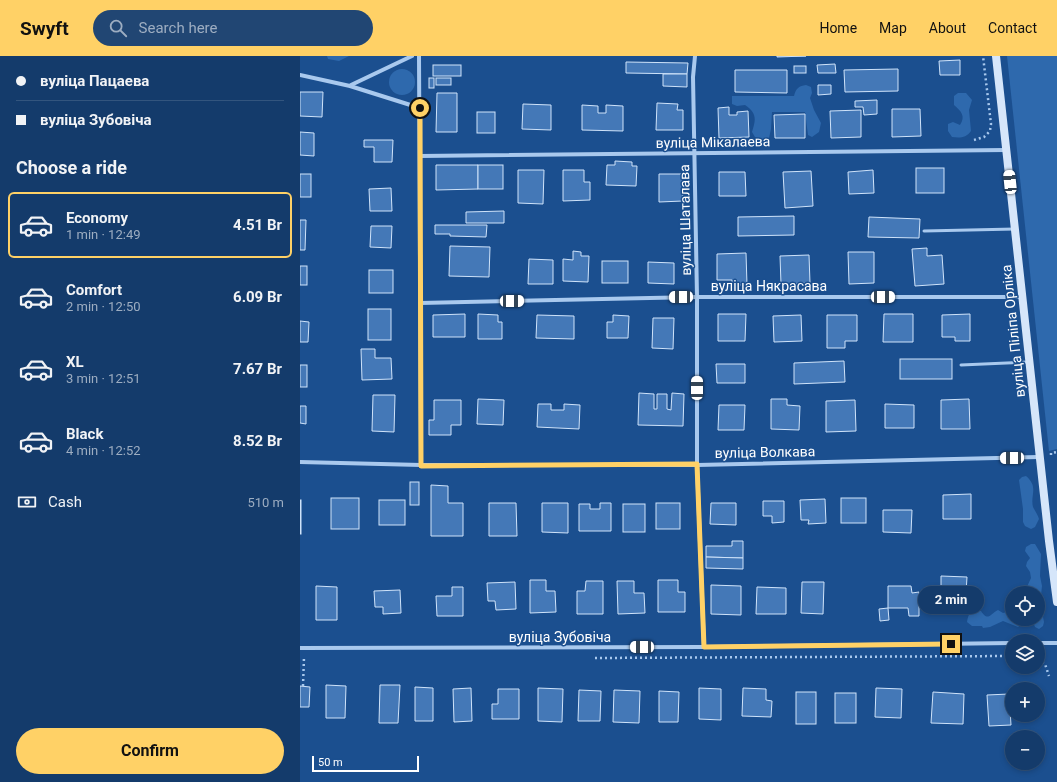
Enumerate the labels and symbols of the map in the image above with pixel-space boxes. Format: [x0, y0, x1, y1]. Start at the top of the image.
route start [411, 99, 429, 117]
street label: вуліца Мікалаева [656, 133, 770, 151]
street label: вуліца Шаталава [676, 164, 694, 276]
car [1003, 169, 1017, 195]
street label: вуліца Піліпа Орліка [998, 264, 1028, 398]
street label: вуліца Някрасава [711, 278, 827, 294]
car [669, 291, 693, 303]
car [871, 291, 895, 303]
car [500, 295, 524, 307]
car [691, 376, 703, 400]
street label: вуліца Волкава [715, 443, 815, 461]
car [1000, 452, 1024, 464]
callout: 2 min [918, 586, 984, 614]
street label: вуліца Зубовіча [509, 629, 611, 645]
route end [942, 635, 960, 653]
car [630, 641, 654, 653]
scale bar [312, 754, 419, 773]

